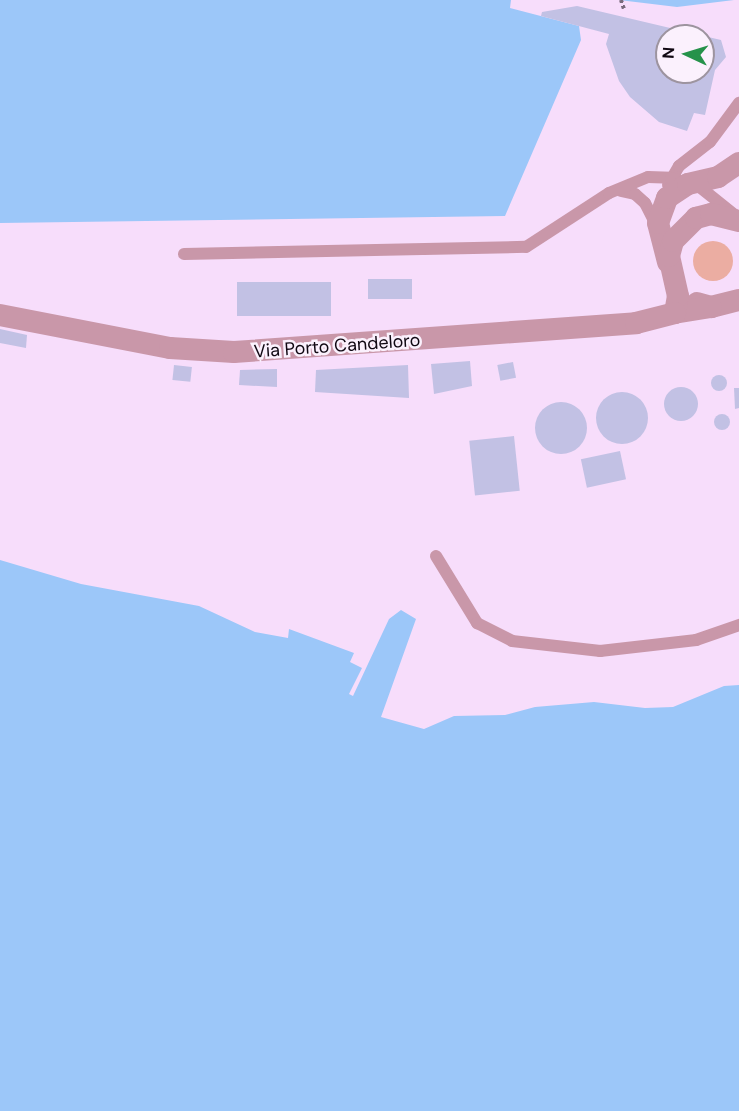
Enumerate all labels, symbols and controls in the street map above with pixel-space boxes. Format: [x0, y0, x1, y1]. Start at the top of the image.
north arrow [655, 24, 715, 84]
text: N [658, 46, 679, 59]
street label: Via Porto Candeloro [253, 329, 421, 363]

